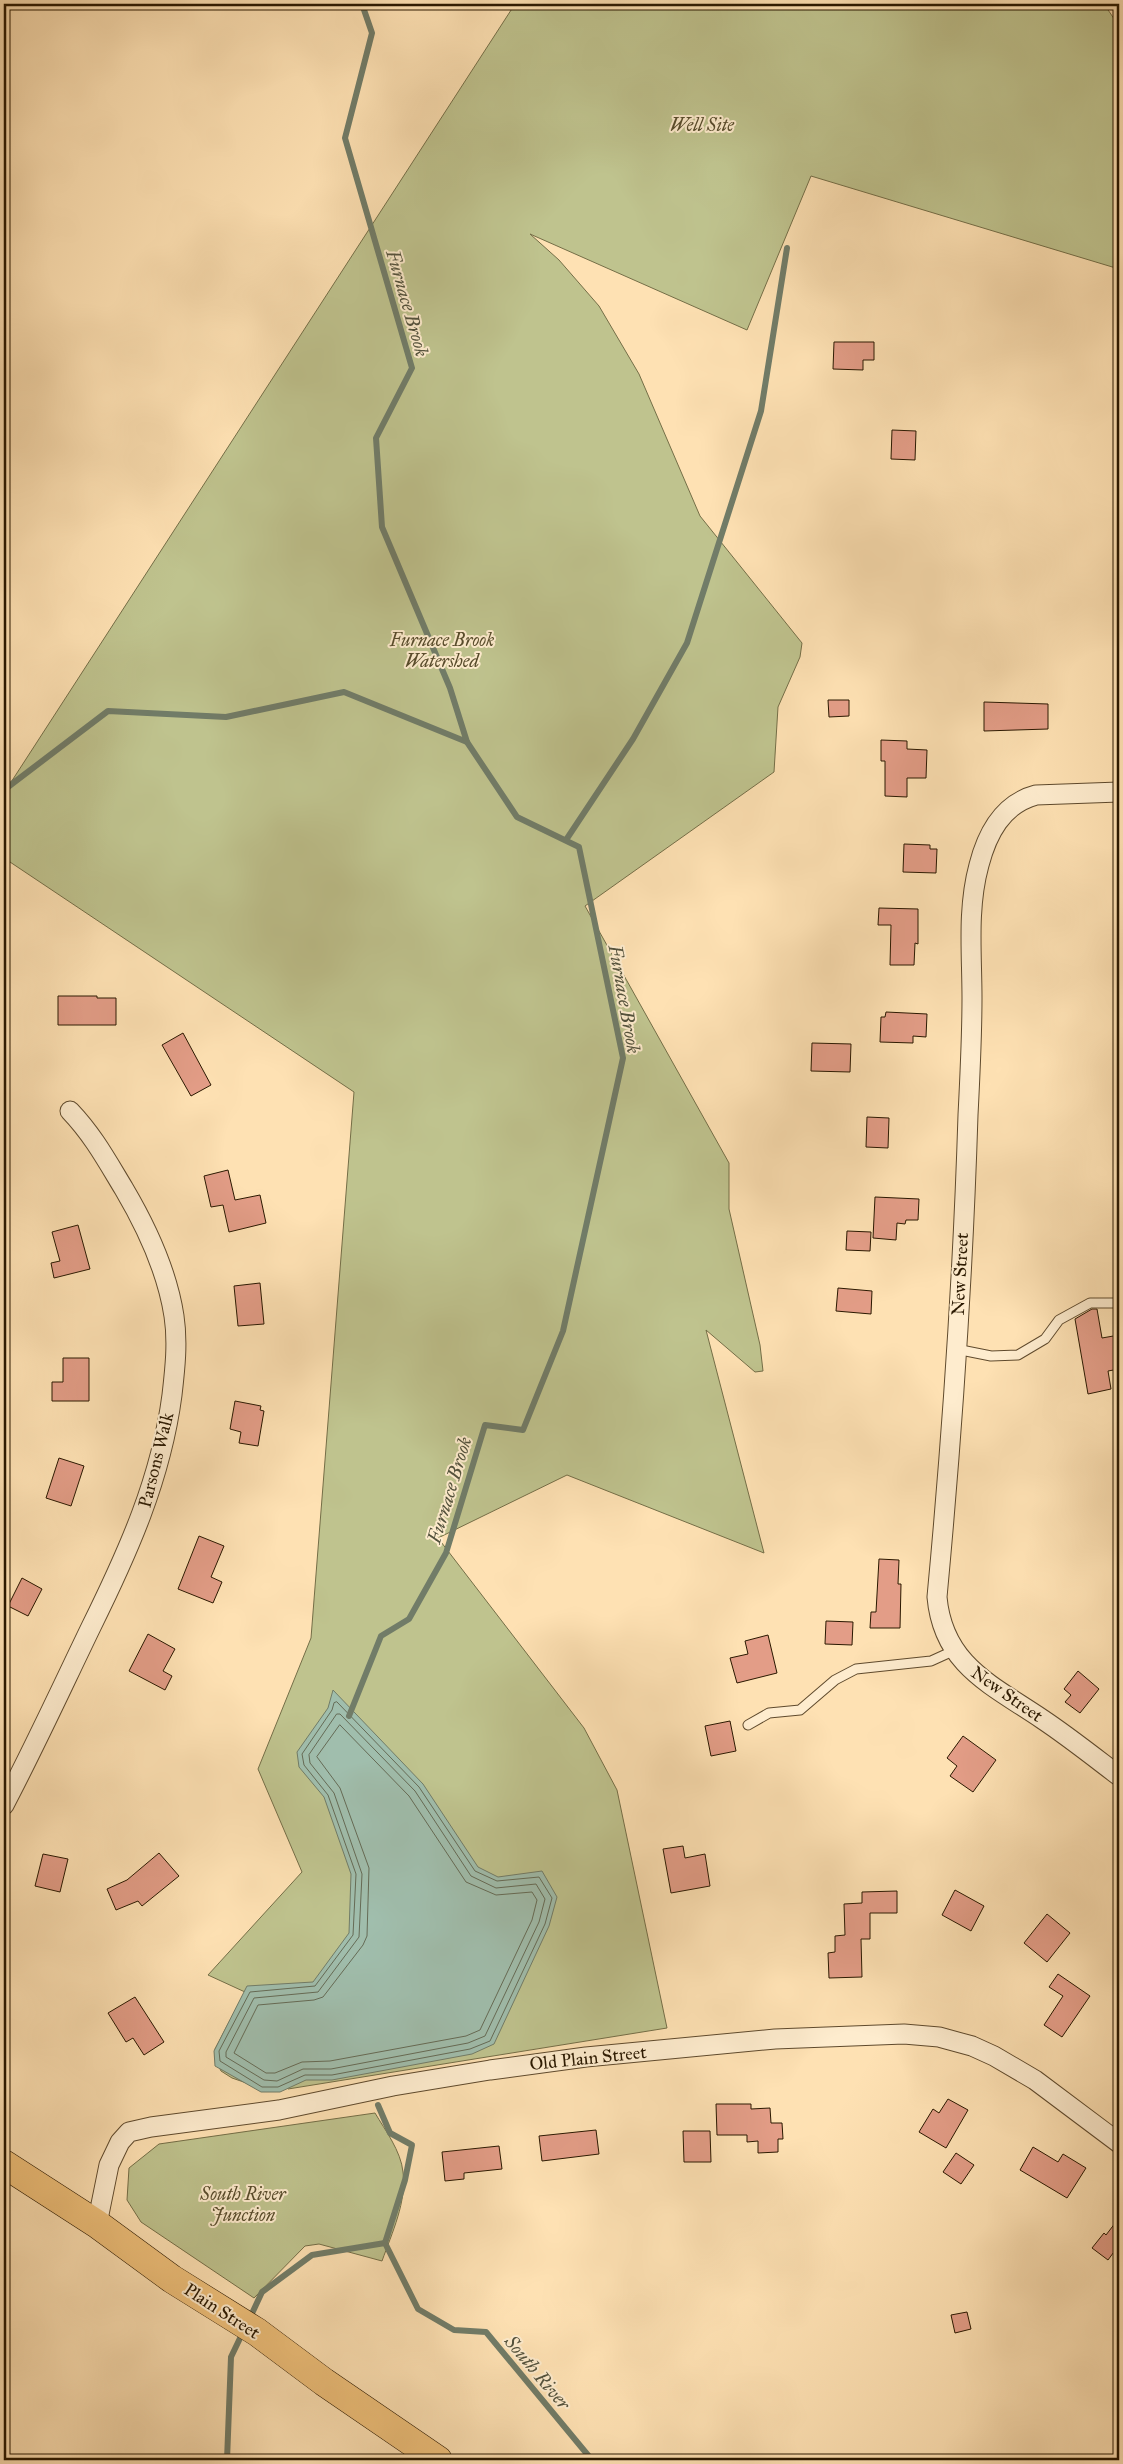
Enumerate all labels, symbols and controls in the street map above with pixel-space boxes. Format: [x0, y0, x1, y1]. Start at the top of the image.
park label: Well Site [670, 114, 735, 136]
water label: Furnace Brook [381, 246, 434, 360]
park label: Furnace Brook Watershed [389, 629, 494, 672]
water label: Furnace Brook [603, 942, 645, 1056]
street label: New Street [947, 1231, 973, 1316]
street label: Parsons Walk [134, 1409, 179, 1510]
water label: Furnace Brook [422, 1434, 477, 1547]
street label: New Street [967, 1661, 1048, 1727]
street label: Old Plain Street [528, 2041, 648, 2075]
park label: South River Junction [199, 2183, 287, 2226]
street label: Plain Street [180, 2278, 265, 2344]
water label: South River [499, 2330, 576, 2415]

